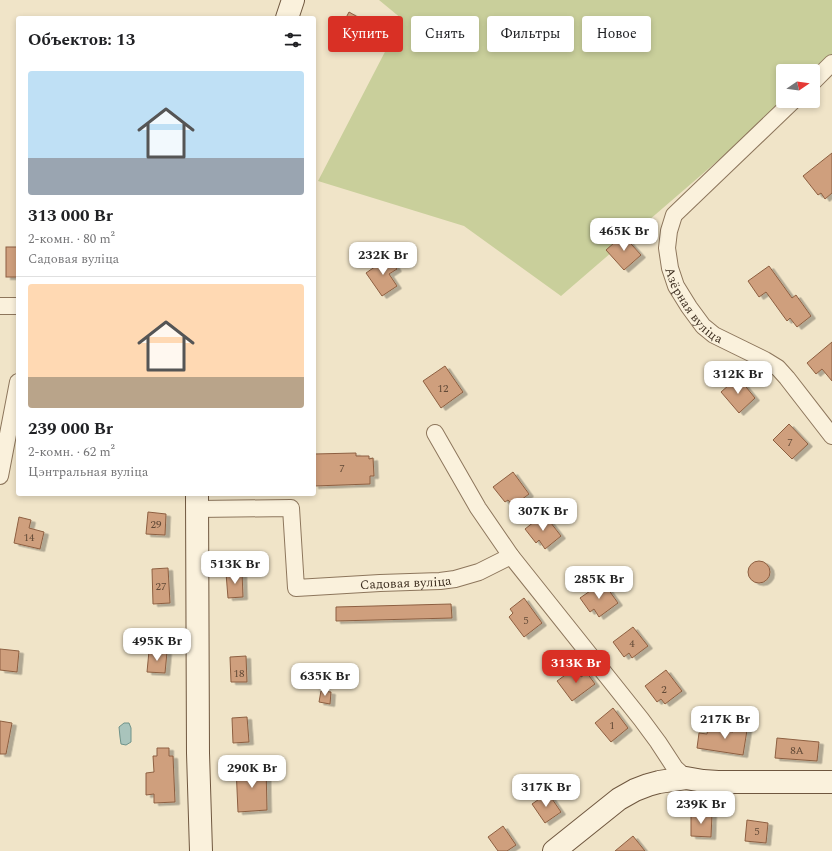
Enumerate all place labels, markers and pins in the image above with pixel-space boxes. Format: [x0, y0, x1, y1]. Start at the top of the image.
pin: 465K Br [587, 218, 661, 252]
pin: 232K Br [346, 242, 420, 276]
pin: 312K Br [701, 361, 775, 395]
pin: 307K Br [506, 498, 580, 532]
pin: 513K Br [198, 551, 272, 585]
pin: 285K Br [562, 566, 636, 600]
pin: 495K Br [120, 628, 194, 662]
pin: 313K Br [539, 650, 613, 684]
pin: 635K Br [288, 663, 362, 697]
pin: 217K Br [688, 706, 762, 740]
pin: 290K Br [215, 755, 289, 789]
pin: 317K Br [509, 774, 583, 808]
pin: 239K Br [664, 791, 738, 825]

